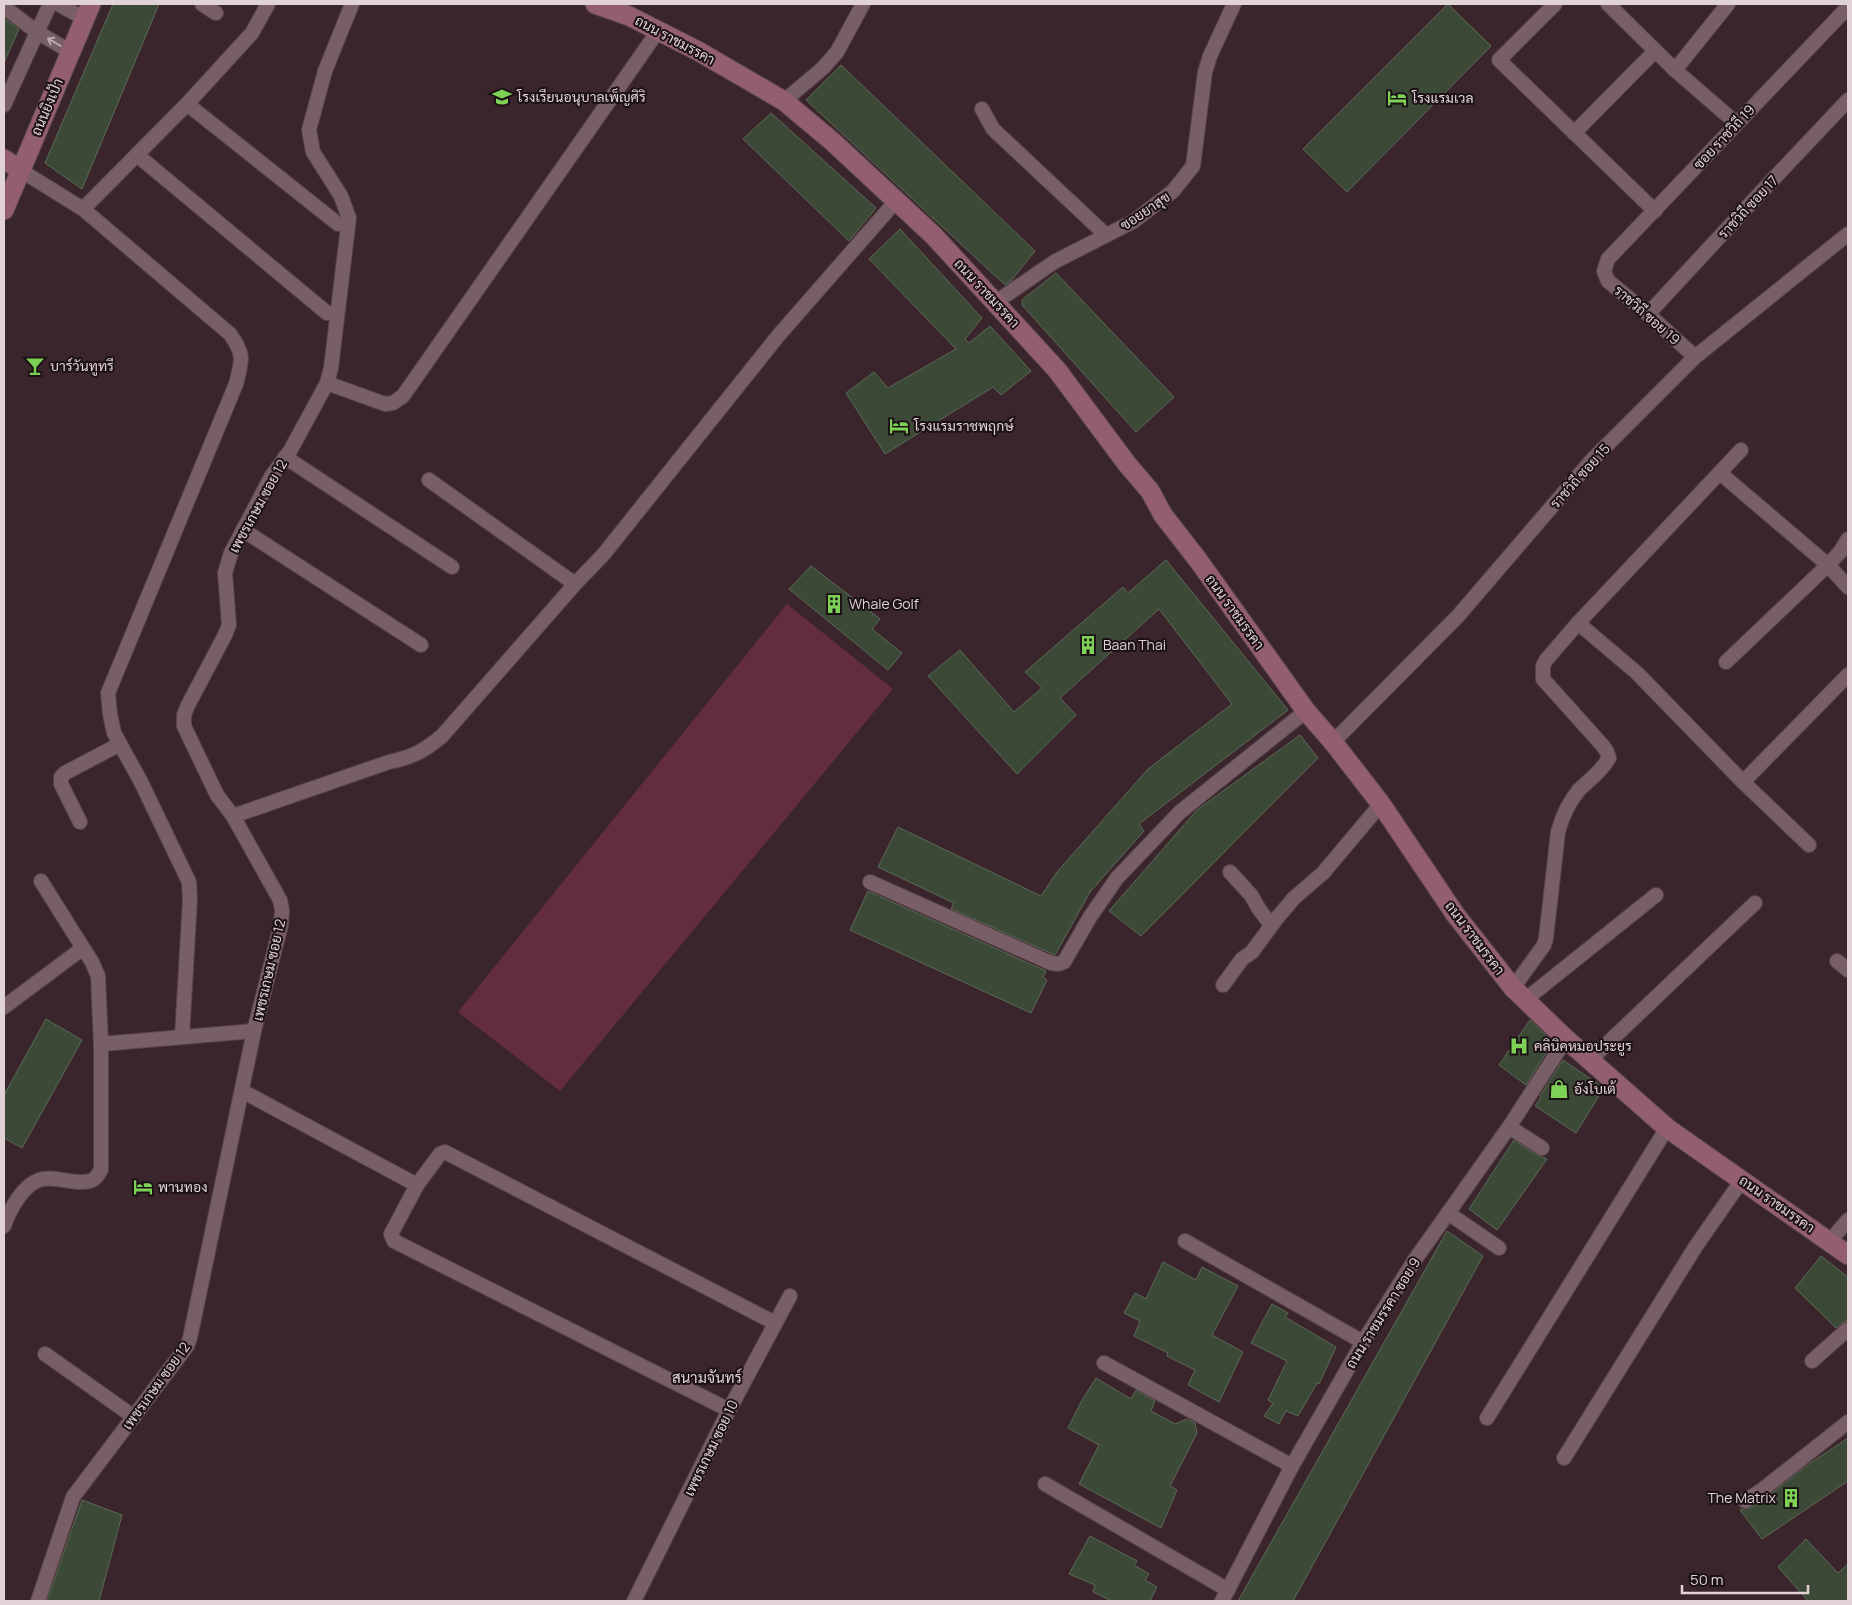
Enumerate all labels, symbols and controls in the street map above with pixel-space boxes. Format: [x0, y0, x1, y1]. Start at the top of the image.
street label: ถนน ราชมรรคา [632, 10, 719, 69]
one-way arrow [47, 37, 61, 47]
street label: ถนนยิงเป้า [26, 75, 67, 138]
school or university icon: โรงเรียนอนุบาลเพ็ญศิริ [491, 86, 513, 108]
place label: โรงเรียนอนุบาลเพ็ญศิริ [516, 87, 646, 107]
hotel icon: โรงแรมเวล [1386, 87, 1408, 109]
place label: โรงแรมเวล [1411, 88, 1474, 107]
street label: ซอย ราชวิถี 19 [1689, 100, 1759, 173]
street label: ราชวิถี ซอย 17 [1713, 171, 1782, 243]
street label: ซอยยาสุข [1116, 187, 1174, 235]
street label: ถนน ราชมรรคา [950, 254, 1024, 331]
street label: ราชวิถี ซอย 19 [1610, 281, 1684, 349]
bar icon: บาร์วันทูทรี [24, 355, 46, 377]
place label: บาร์วันทูทรี [50, 356, 114, 376]
hotel icon: โรงแรมราชพฤกษ์ [888, 415, 910, 437]
place label: โรงแรมราชพฤกษ์ [913, 416, 1014, 435]
street label: ราชวิถี ซอย 15 [1545, 439, 1614, 512]
street label: เพชรเกษม ซอย 12 [224, 456, 291, 556]
street label: ถนน ราชมรรคา [1202, 570, 1269, 653]
building icon: Whale Golf [823, 593, 845, 615]
place label: Whale Golf [849, 594, 919, 613]
building icon: Baan Thai [1077, 634, 1099, 656]
place label: Baan Thai [1103, 635, 1166, 654]
street label: ถนน ราชมรรคา [1441, 897, 1510, 979]
street label: เพชรเกษม ซอย 12 [248, 917, 289, 1023]
hospital icon: คลินิคหมอประยูร [1508, 1035, 1530, 1057]
place label: คลินิคหมอประยูร [1534, 1036, 1632, 1056]
shop icon: อังโบเต้ [1548, 1078, 1570, 1100]
place label: อังโบเต้ [1574, 1079, 1617, 1098]
street label: ถนน ราชมรรคา [1736, 1171, 1819, 1237]
hotel icon: พานทอง [132, 1176, 154, 1198]
place label: พานทอง [158, 1177, 208, 1196]
street label: ถนน ราชมรรคา ซอย 9 [1341, 1254, 1424, 1372]
street label: เพชรเกษม ซอย 12 [117, 1338, 194, 1433]
district label: สนามจันทร์ [672, 1367, 742, 1388]
street label: เพชรเกษม ซอย 10 [679, 1397, 742, 1499]
building icon: The Matrix [1780, 1487, 1802, 1509]
place label: The Matrix [1708, 1488, 1777, 1507]
scale bar [1682, 1562, 1808, 1594]
text: 50 m [1690, 1569, 1724, 1590]

